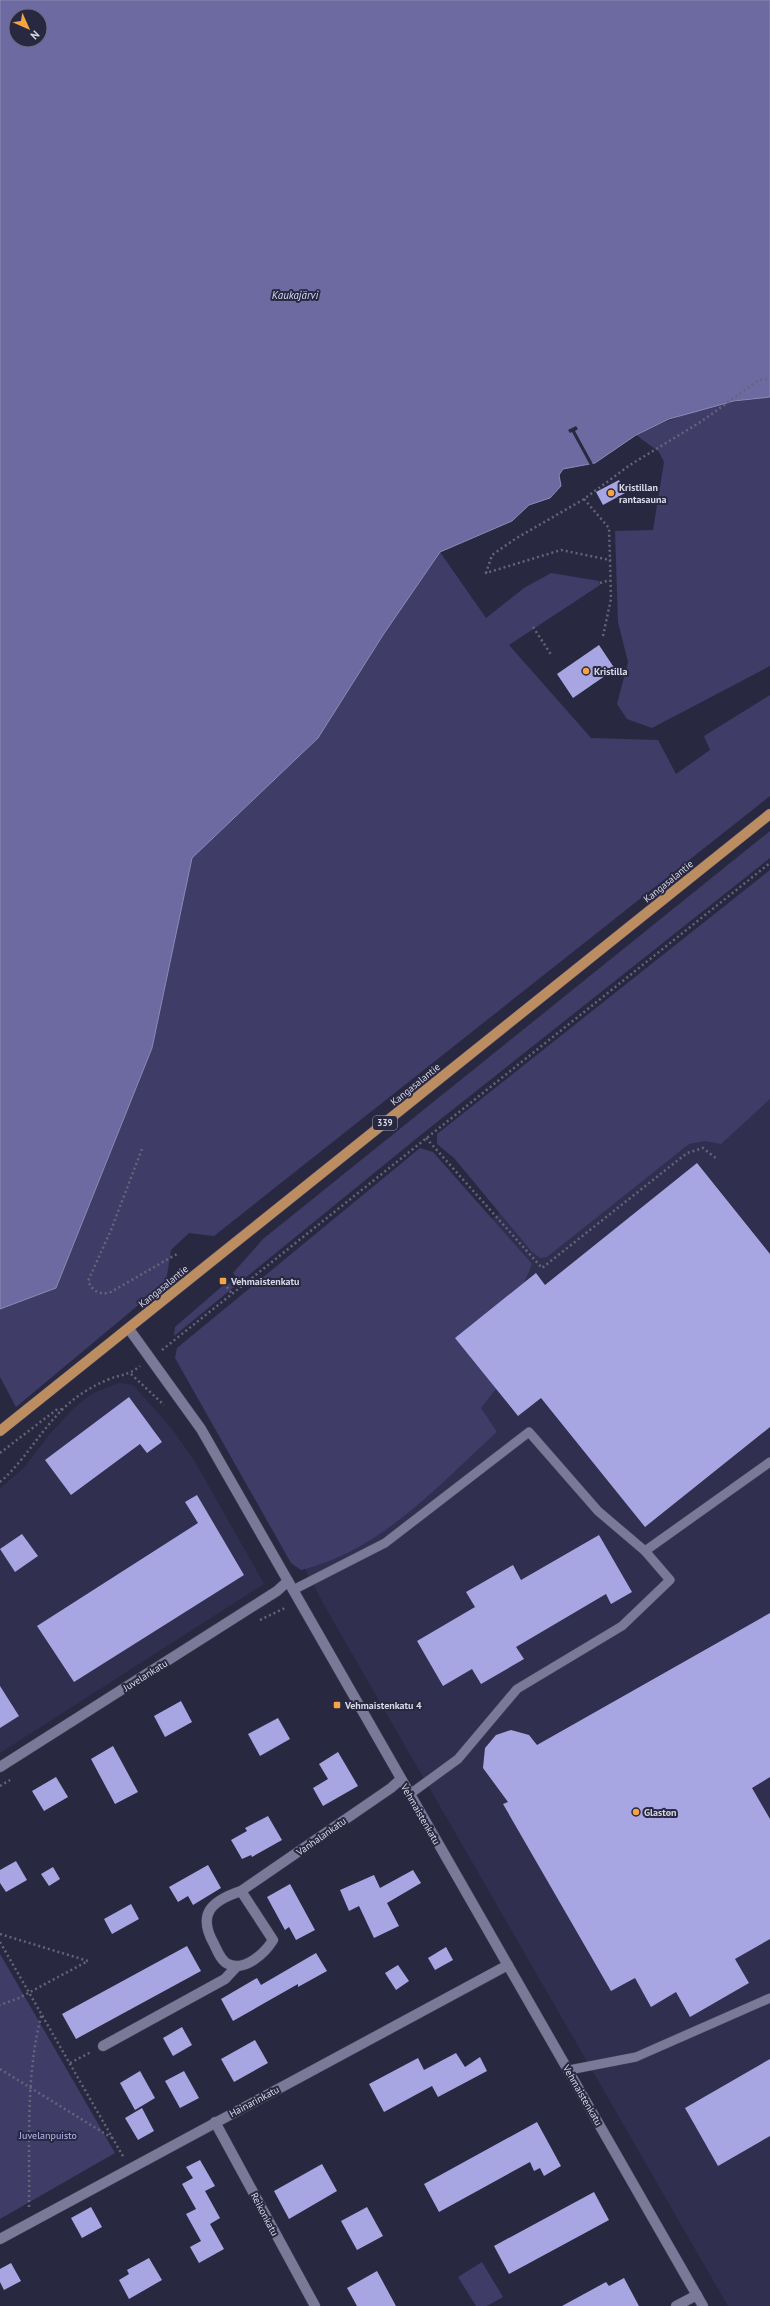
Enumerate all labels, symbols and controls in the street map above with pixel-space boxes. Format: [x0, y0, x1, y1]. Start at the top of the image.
north arrow [8, 8, 48, 48]
text: N [28, 28, 43, 43]
water label: Kaukajärvi [272, 288, 319, 302]
place label: Kristillan rantasauna [619, 481, 666, 506]
marker: Kristillan rantasauna [606, 488, 616, 498]
place label: Kristilla [594, 665, 627, 678]
marker: Kristilla [581, 666, 591, 676]
street label: Kangasalantie [641, 857, 696, 905]
street label: Kangasalantie [388, 1060, 443, 1108]
road number: 339 [373, 1116, 397, 1130]
street label: Kangasalantie [136, 1262, 191, 1310]
place label: Vehmaistenkatu [230, 1275, 299, 1288]
marker: Vehmaistenkatu [218, 1276, 228, 1286]
street label: Juvelankatu [120, 1657, 170, 1695]
place label: Vehmaistenkatu 4 [344, 1699, 422, 1712]
marker: Vehmaistenkatu 4 [332, 1700, 342, 1710]
street label: Vehmaistenkatu [397, 1781, 443, 1847]
place label: Glaston [644, 1806, 676, 1819]
marker: Glaston [631, 1807, 641, 1817]
street label: Vanhalankatu [293, 1814, 349, 1859]
street label: Vehmaistenkatu [559, 2062, 605, 2128]
street label: Hainarinkatu [227, 2083, 282, 2120]
park label: Juvelanpuisto [18, 2129, 77, 2142]
street label: Reikonkatu [248, 2190, 281, 2238]

